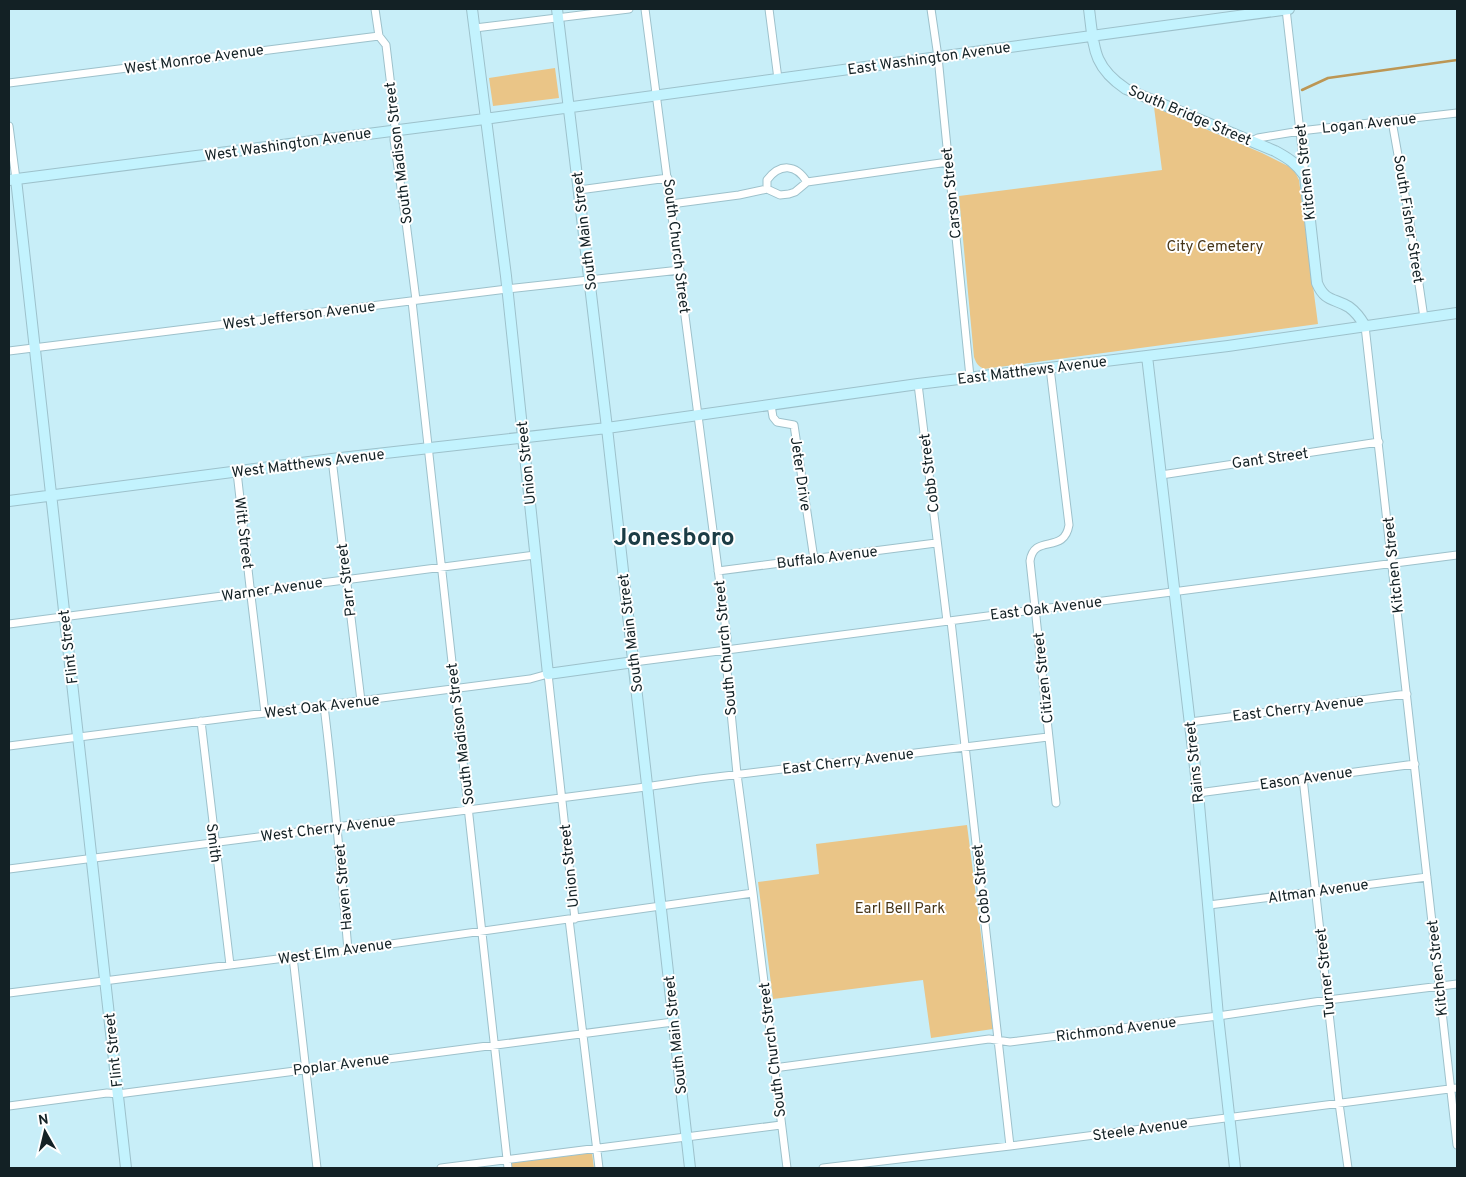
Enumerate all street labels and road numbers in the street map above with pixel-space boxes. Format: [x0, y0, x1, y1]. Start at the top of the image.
street label: East Washington Avenue [846, 39, 1012, 80]
street label: West Monroe Avenue [123, 41, 265, 80]
street label: South Madison Street [381, 81, 418, 225]
street label: South Bridge Street [1125, 82, 1254, 151]
street label: Logan Avenue [1321, 110, 1417, 139]
street label: Kitchen Street [1292, 123, 1321, 221]
street label: West Washington Avenue [204, 124, 373, 167]
street label: Carson Street [938, 146, 967, 240]
street label: South Fisher Street [1388, 154, 1427, 285]
street label: South Main Street [569, 170, 602, 291]
street label: South Church Street [658, 178, 693, 315]
street label: West Jefferson Avenue [222, 298, 376, 335]
street label: East Matthews Avenue [956, 353, 1108, 390]
street label: Union Street [514, 420, 541, 506]
street label: Cobb Street [916, 432, 945, 514]
street label: Jeter Drive [785, 436, 814, 513]
street label: Gant Street [1231, 445, 1310, 474]
street label: West Matthews Avenue [231, 446, 386, 483]
street label: Witt Street [229, 496, 256, 570]
street label: Kitchen Street [1380, 516, 1409, 614]
street label: Parr Street [334, 542, 361, 618]
street label: Buffalo Avenue [776, 543, 879, 574]
street label: South Main Street [615, 572, 648, 693]
street label: Warner Avenue [220, 574, 324, 607]
street label: South Church Street [711, 579, 742, 716]
street label: East Oak Avenue [989, 593, 1103, 626]
street label: Flint Street [55, 608, 83, 685]
street label: Citizen Street [1030, 631, 1059, 724]
street label: South Madison Street [443, 662, 480, 806]
street label: West Oak Avenue [264, 691, 381, 724]
street label: East Cherry Avenue [1231, 692, 1365, 727]
street label: Rains Street [1182, 720, 1209, 804]
street label: East Cherry Avenue [781, 745, 915, 780]
street label: Eason Avenue [1259, 764, 1354, 795]
street label: West Cherry Avenue [260, 812, 397, 847]
street label: Smith [201, 823, 224, 864]
street label: Union Street [557, 823, 584, 909]
street label: Haven Street [331, 843, 358, 931]
street label: Cobb Street [969, 843, 996, 925]
street label: Altman Avenue [1267, 876, 1370, 909]
street label: Kitchen Street [1424, 919, 1453, 1017]
street label: Turner Street [1312, 927, 1341, 1019]
street label: West Elm Avenue [277, 935, 393, 970]
street label: South Main Street [661, 974, 692, 1095]
street label: South Church Street [756, 981, 791, 1118]
street label: Flint Street [101, 1012, 128, 1088]
street label: Richmond Avenue [1055, 1014, 1178, 1047]
street label: Poplar Avenue [292, 1050, 391, 1081]
street label: Steele Avenue [1091, 1114, 1189, 1147]

